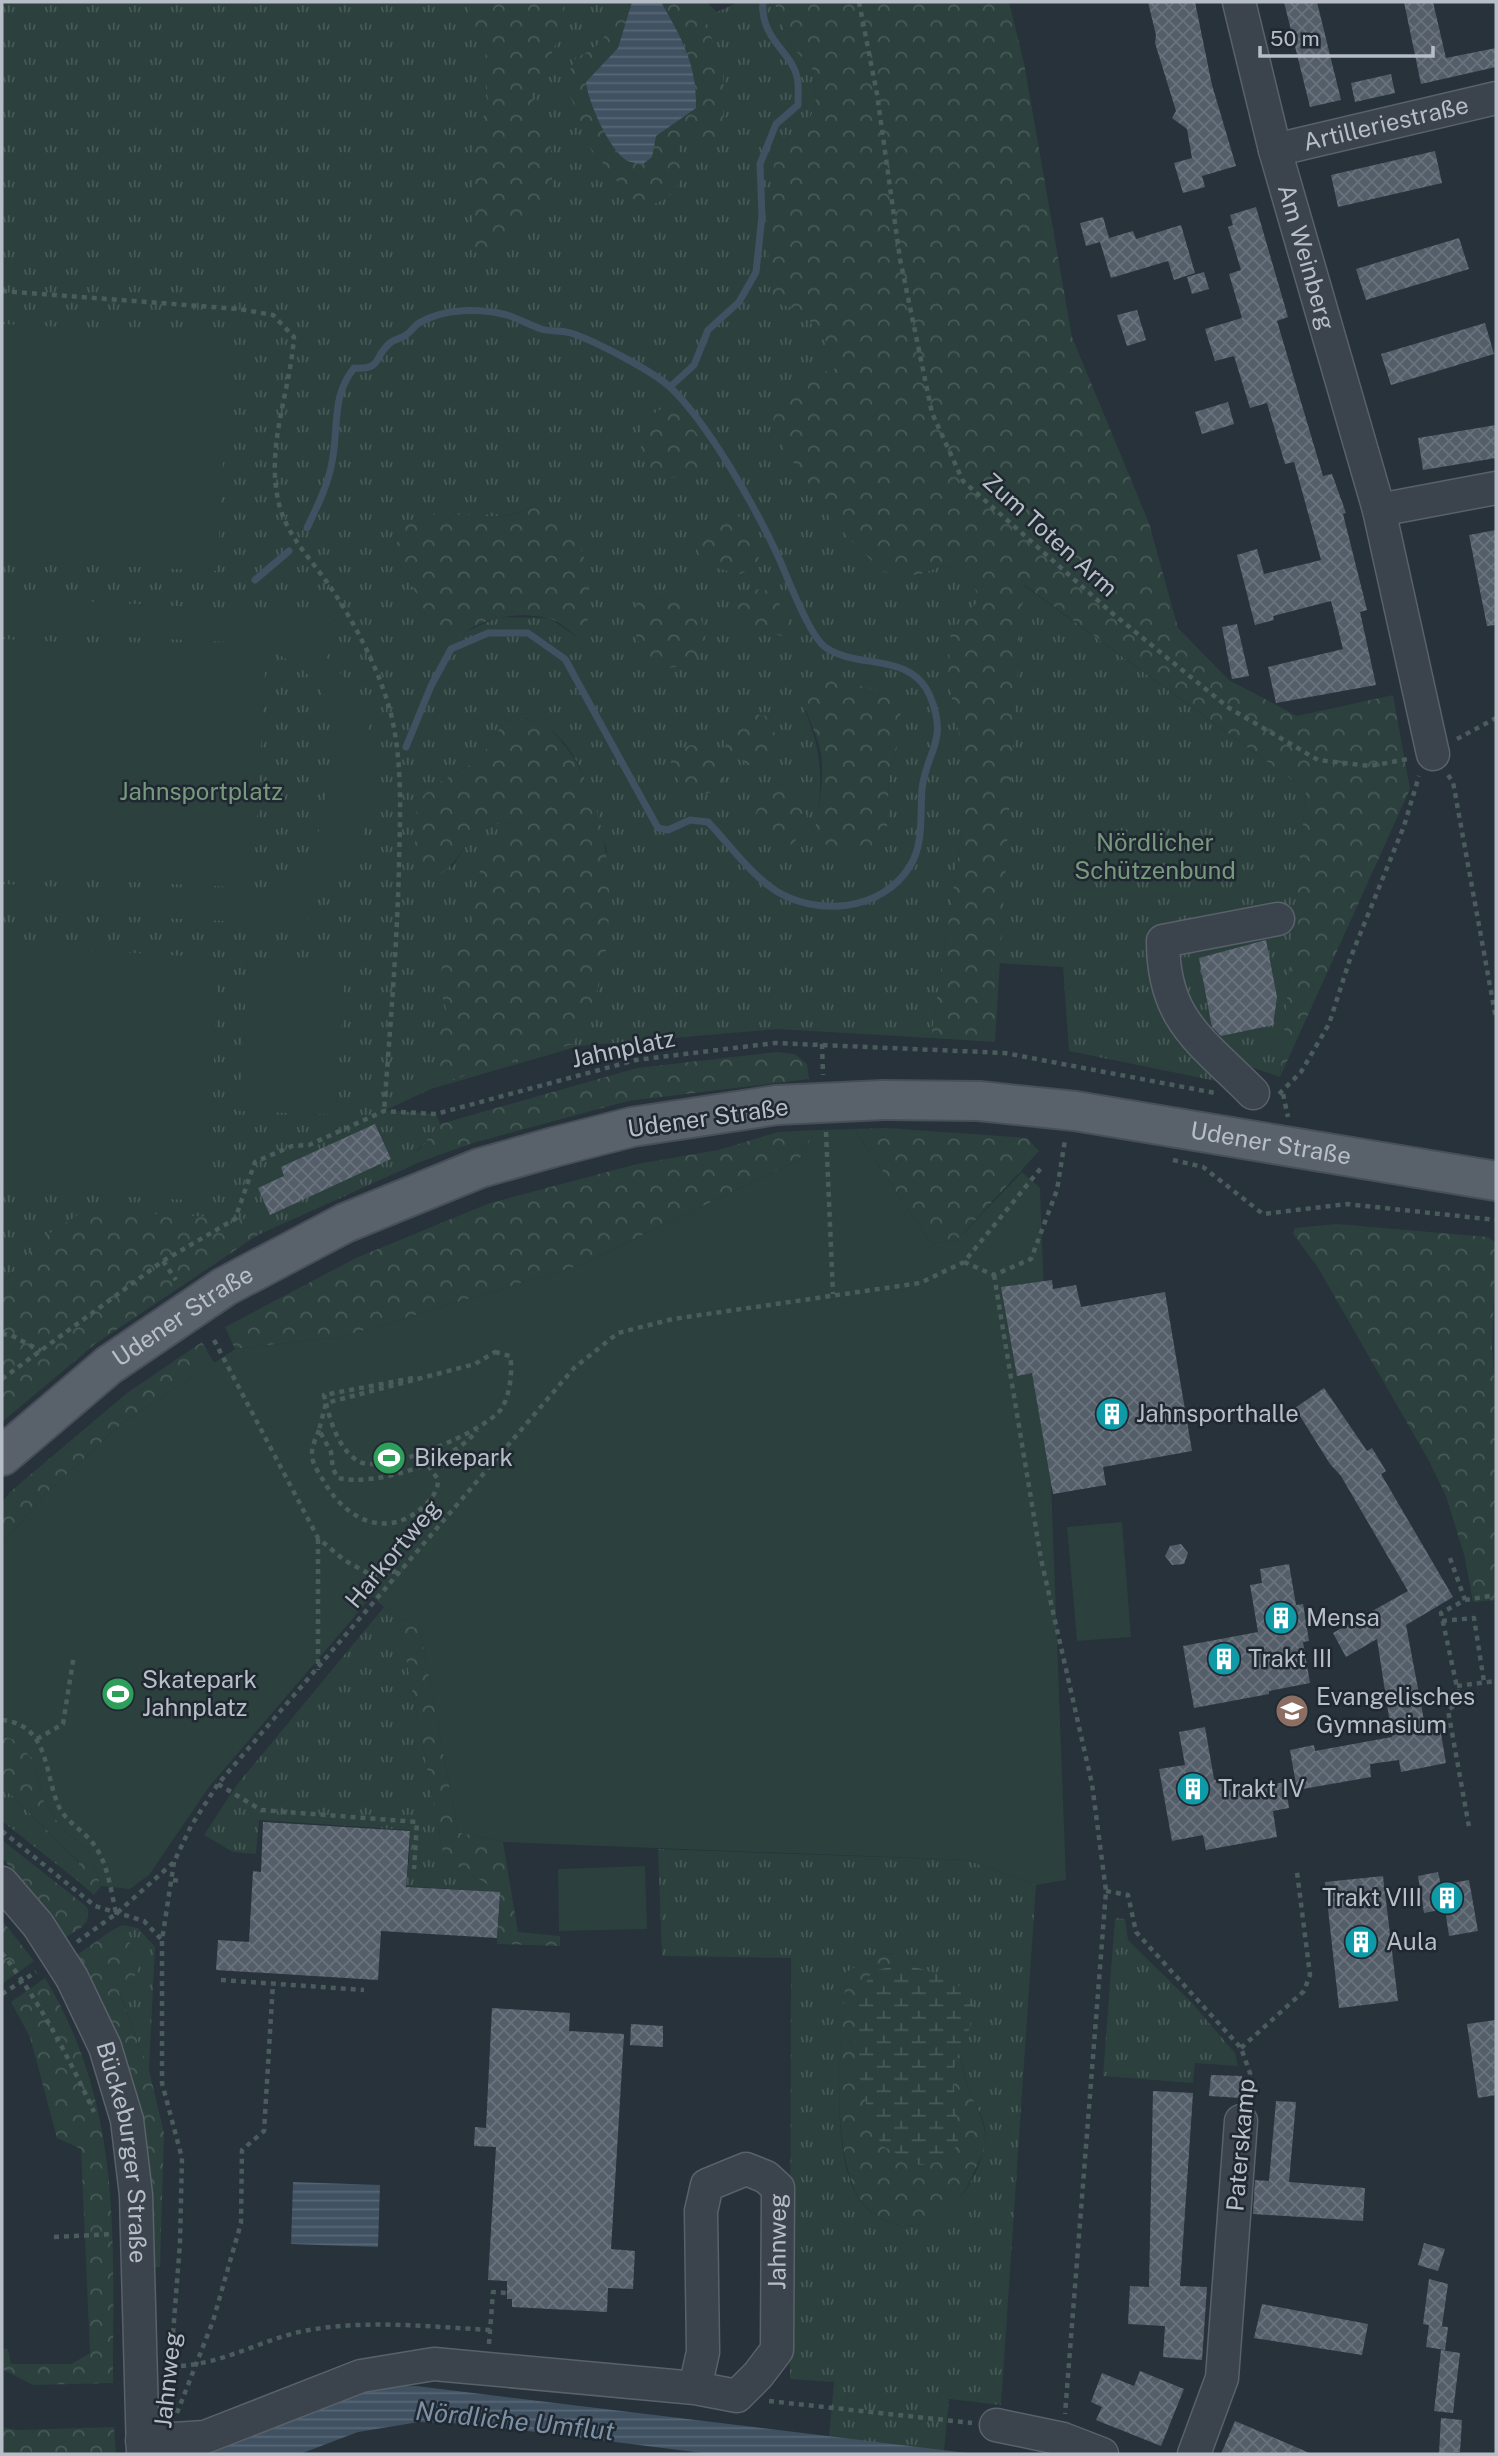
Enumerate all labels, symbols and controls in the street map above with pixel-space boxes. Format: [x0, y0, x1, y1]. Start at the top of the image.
scale bar [1260, 14, 1433, 58]
text: 50 m [1270, 26, 1320, 51]
street label: Artilleriestraße [1300, 90, 1471, 156]
street label: Am Weinberg [1273, 181, 1341, 333]
street label: Zum Toten Arm [978, 467, 1124, 602]
park label: Jahnsportplatz [119, 777, 283, 805]
park label: Nördlicher Schützenbund [1074, 828, 1236, 884]
street label: Jahnplatz [568, 1023, 677, 1073]
street label: Udener Straße [626, 1092, 790, 1142]
street label: Udener Straße [1189, 1115, 1353, 1170]
street label: Udener Straße [107, 1259, 257, 1372]
building icon: Jahnsporthalle [1093, 1395, 1131, 1433]
place label: Jahnsporthalle [1136, 1399, 1299, 1427]
sports icon: Bikepark [370, 1439, 408, 1477]
place label: Bikepark [414, 1443, 513, 1471]
street label: Harkortweg [339, 1494, 446, 1613]
building icon: Mensa [1262, 1599, 1300, 1637]
place label: Mensa [1306, 1603, 1380, 1631]
building icon: Trakt III [1205, 1640, 1243, 1678]
place label: Trakt III [1248, 1644, 1332, 1672]
place label: Skatepark Jahnplatz [142, 1665, 257, 1721]
sports icon: Skatepark Jahnplatz [99, 1675, 137, 1713]
place label: Evangelisches Gymnasium [1316, 1682, 1475, 1738]
school or university icon: Evangelisches Gymnasium [1273, 1692, 1311, 1730]
building icon: Trakt IV [1174, 1770, 1212, 1808]
place label: Trakt IV [1218, 1774, 1305, 1802]
building icon: Trakt VIII [1428, 1879, 1466, 1917]
place label: Trakt VIII [1322, 1883, 1422, 1911]
building icon: Aula [1342, 1923, 1380, 1961]
place label: Aula [1386, 1927, 1437, 1955]
street label: Bückeburger Straße [91, 2038, 153, 2264]
street label: Paterskamp [1220, 2077, 1260, 2213]
street label: Jahnweg [762, 2193, 791, 2290]
street label: Jahnweg [148, 2330, 186, 2429]
water label: Nördliche Umflut [414, 2395, 616, 2446]

